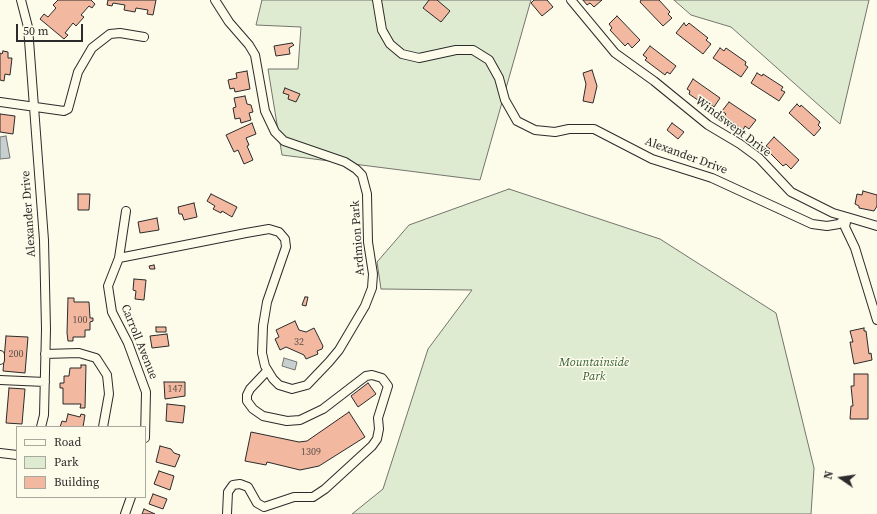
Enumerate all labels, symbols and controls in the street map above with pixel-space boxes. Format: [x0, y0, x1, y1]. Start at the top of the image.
scale bar [18, 16, 85, 42]
text: 50 m [23, 23, 49, 39]
street label: Windswept Drive [692, 94, 774, 160]
street label: Alexander Drive [643, 134, 729, 178]
street label: Alexander Drive [19, 170, 39, 258]
street label: Ardmion Park [348, 200, 368, 276]
street label: Carroll Avenue [117, 302, 161, 382]
house number: 100 [73, 314, 87, 326]
house number: 32 [294, 336, 304, 348]
house number: 200 [9, 348, 23, 360]
park label: Mountainside Park [559, 356, 629, 384]
house number: 147 [168, 383, 182, 395]
legend [16, 426, 146, 498]
text: Road [54, 434, 81, 450]
house number: 1309 [301, 446, 321, 458]
text: Park [54, 454, 79, 470]
north arrow [821, 458, 861, 498]
text: N [821, 470, 837, 481]
text: Building [54, 474, 99, 490]

